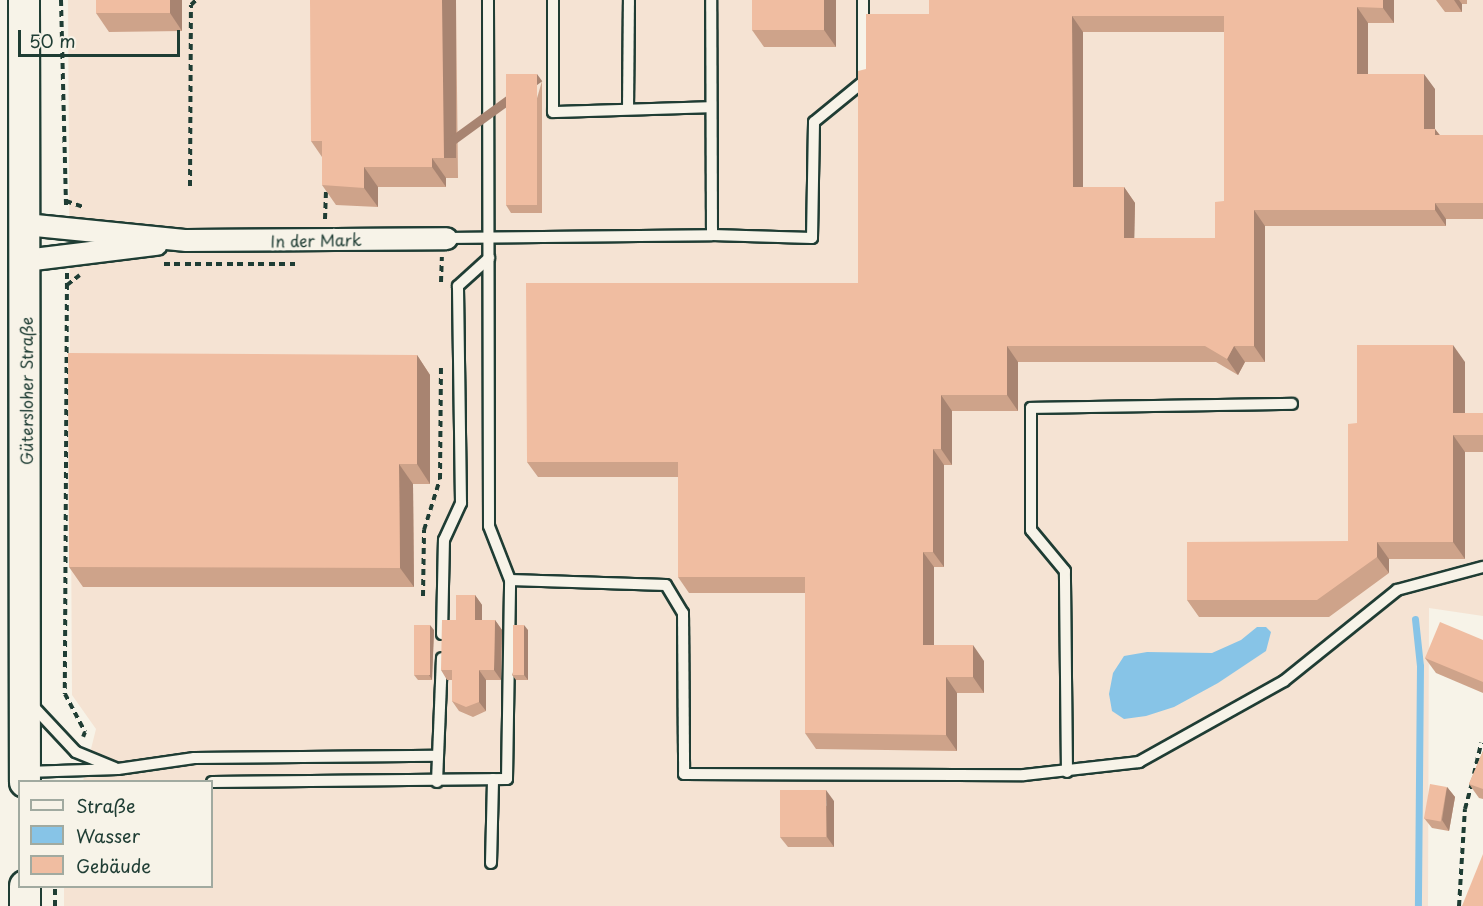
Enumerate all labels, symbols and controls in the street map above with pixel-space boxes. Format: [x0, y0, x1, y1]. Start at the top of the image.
scale bar [21, 18, 183, 56]
text: 50 m [29, 27, 76, 54]
street label: In der Mark [270, 230, 362, 250]
street label: Gütersloher Straße [16, 317, 36, 465]
legend [18, 780, 213, 888]
text: Straße [76, 792, 136, 819]
text: Wasser [76, 822, 140, 849]
text: Gebäude [76, 852, 151, 879]

